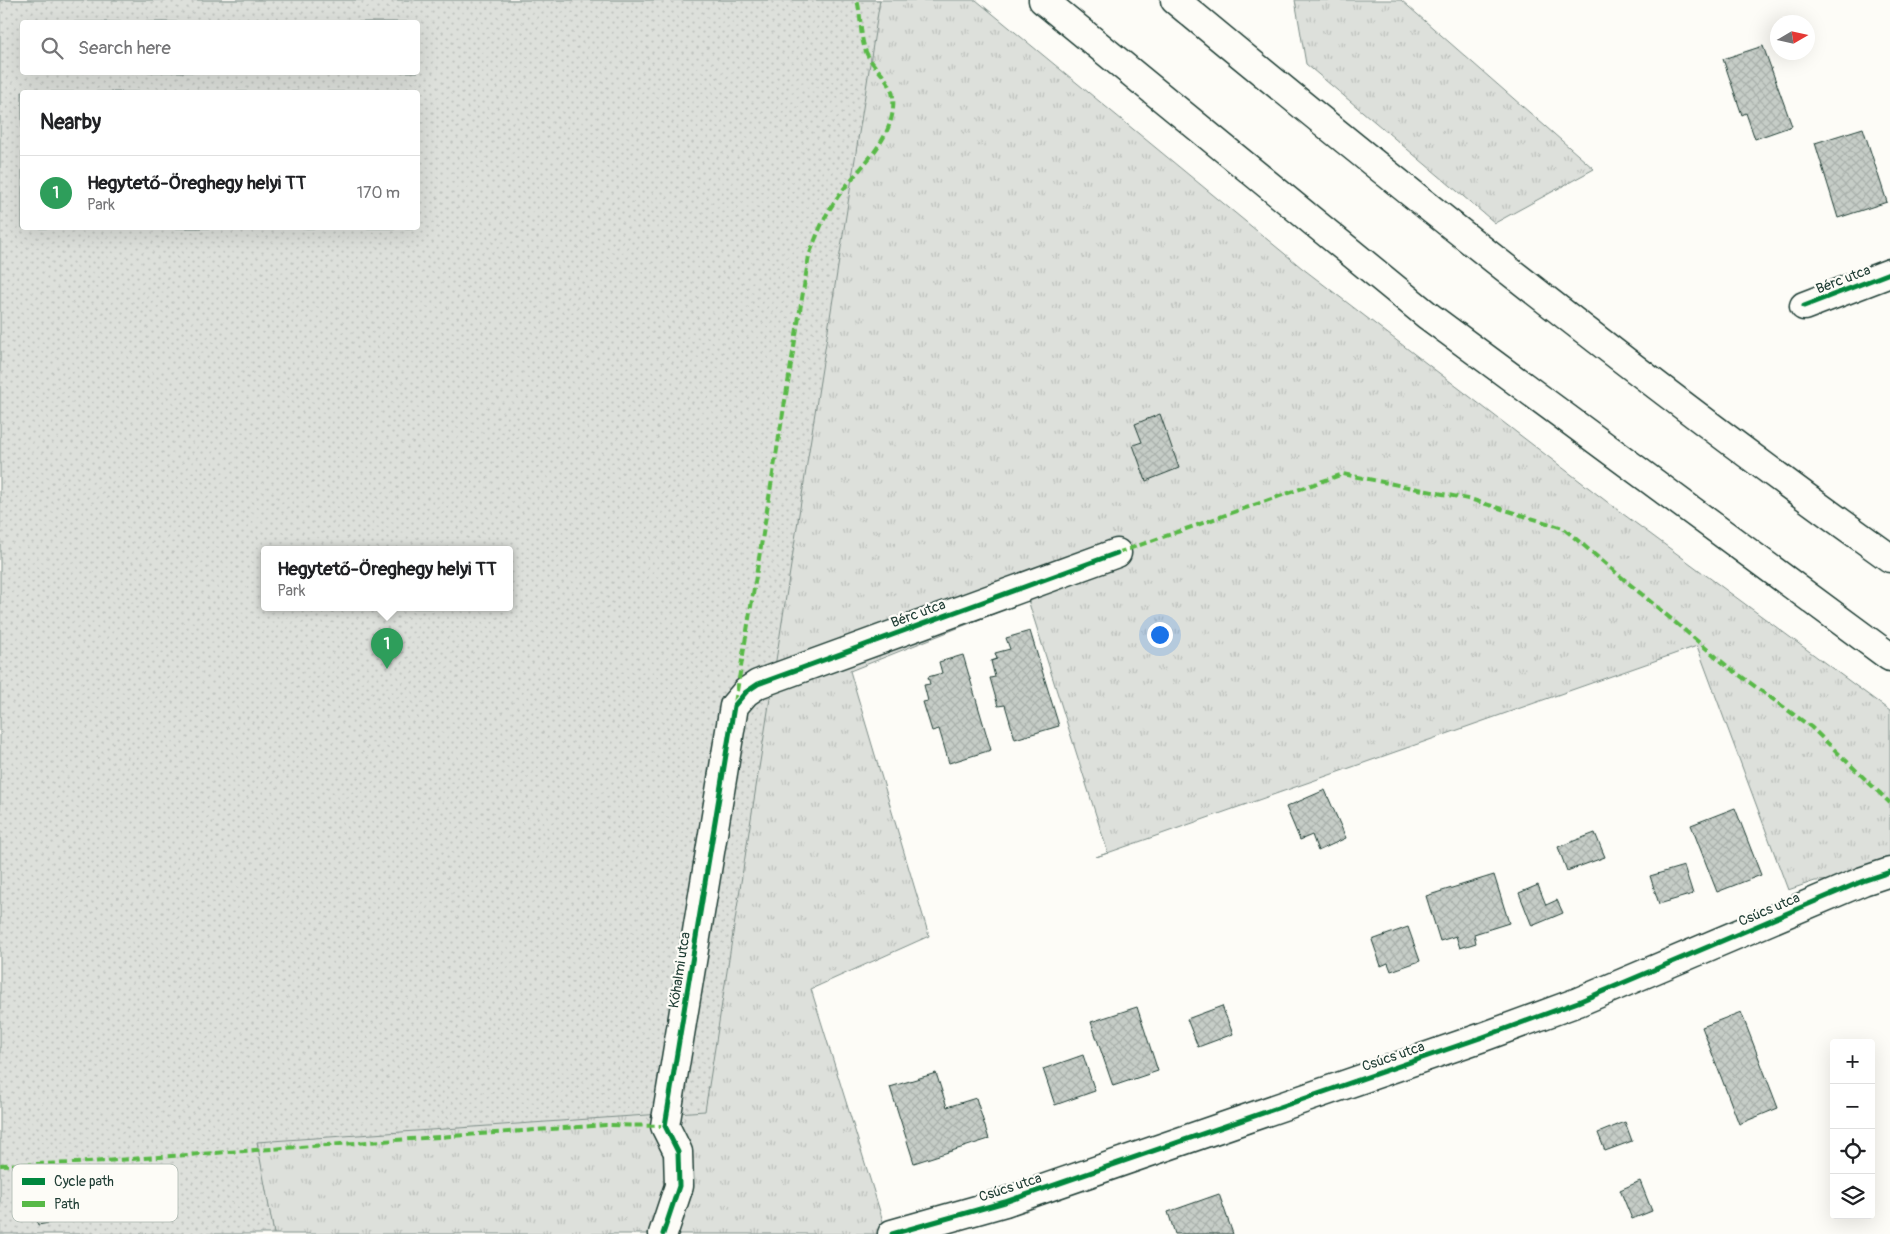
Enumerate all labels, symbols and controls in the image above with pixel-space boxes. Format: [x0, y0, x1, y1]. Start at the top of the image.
north arrow [1770, 15, 1815, 60]
search box [20, 20, 420, 75]
icon: search [38, 34, 66, 62]
text: Search here [78, 36, 171, 60]
text: Nearby [40, 109, 101, 136]
text: Hegytető-Öreghegy helyi TT [87, 171, 306, 195]
text: 1 [53, 183, 59, 203]
text: 170 m [357, 183, 400, 203]
text: Park [87, 195, 115, 215]
street label: Bérc utca [1814, 261, 1873, 298]
popup [261, 546, 513, 611]
text: Hegytető-Öreghegy helyi TT [277, 557, 497, 581]
text: Park [277, 581, 305, 601]
street label: Bérc utca [889, 596, 948, 631]
your location [1147, 622, 1173, 648]
pin: 1 [371, 628, 403, 669]
street label: Csúcs utca [1736, 889, 1802, 930]
street label: Kőhalmi utca [665, 931, 694, 1009]
street label: Csúcs utca [1360, 1038, 1427, 1075]
map controls [1830, 1039, 1875, 1219]
button: + [1830, 1039, 1875, 1084]
button: − [1830, 1084, 1875, 1129]
button: locate [1830, 1129, 1875, 1174]
legend [12, 1164, 178, 1222]
street label: Csúcs utca [977, 1169, 1044, 1206]
text: Cycle path [54, 1173, 114, 1190]
button: layers [1830, 1174, 1875, 1219]
text: Path [54, 1196, 79, 1213]

